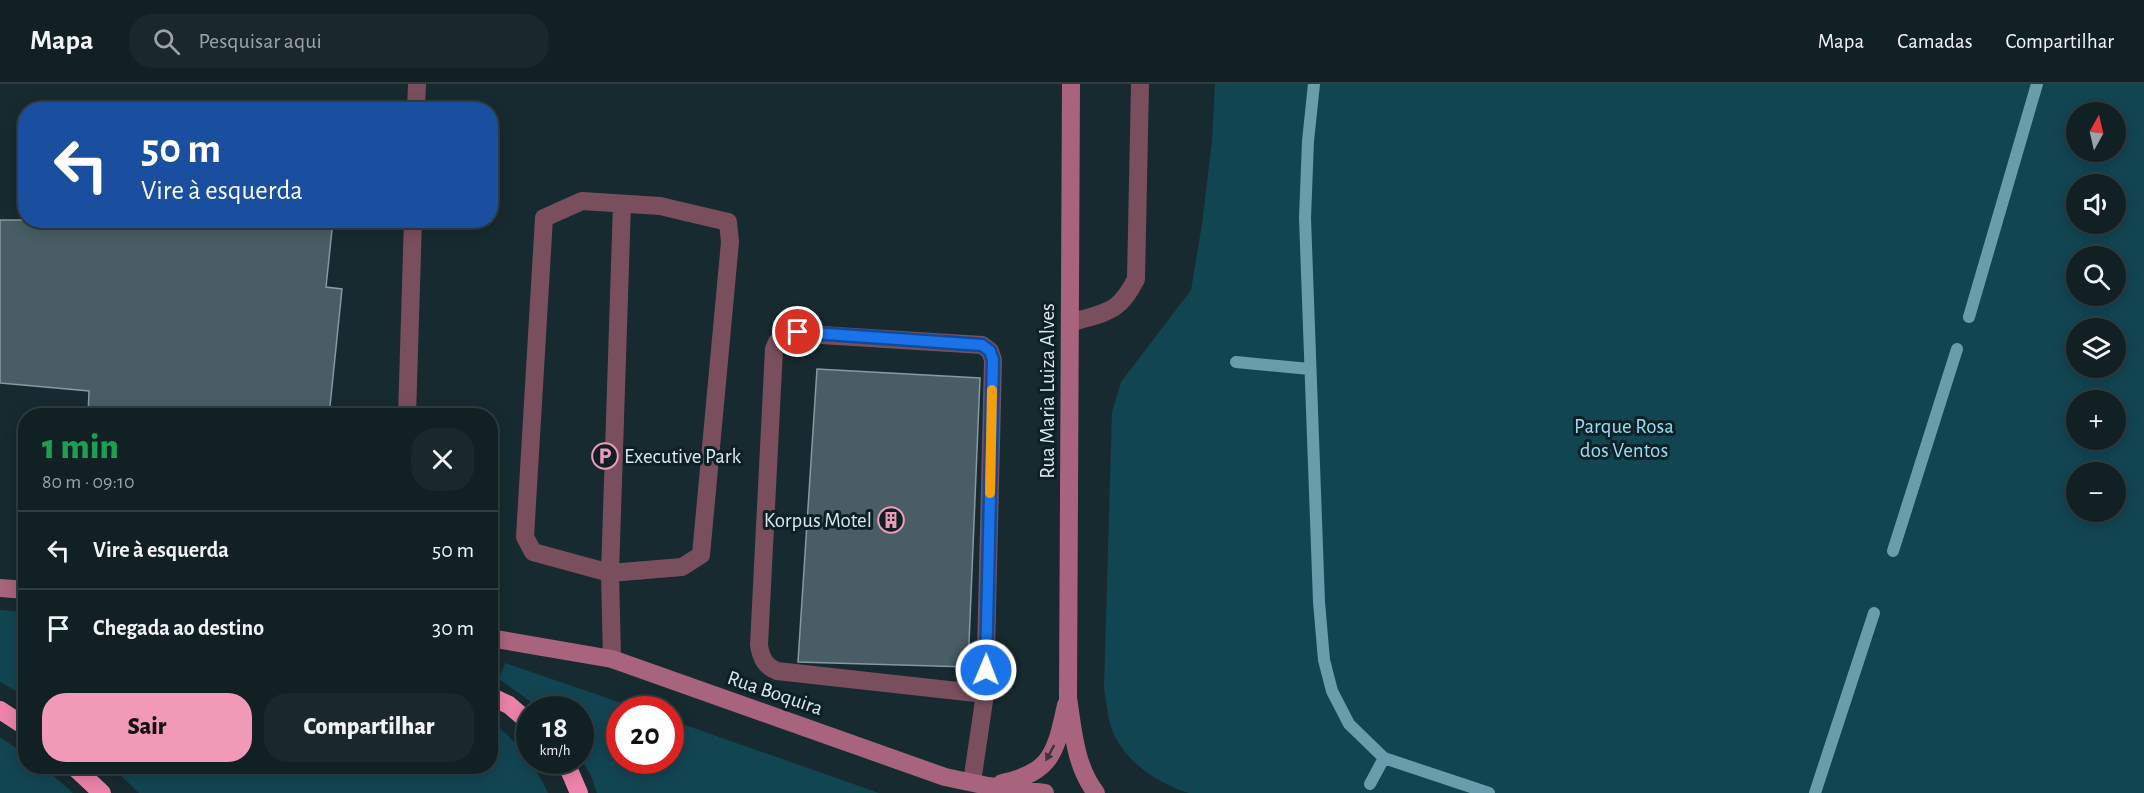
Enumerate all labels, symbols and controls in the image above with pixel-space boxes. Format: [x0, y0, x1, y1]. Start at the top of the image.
search box [129, 14, 549, 68]
icon: search [150, 25, 183, 58]
text: Mapa [30, 27, 93, 55]
text: Pesquisar aqui [198, 30, 322, 52]
text: Mapa [1818, 31, 1864, 52]
text: Camadas [1897, 31, 1972, 52]
text: Compartilhar [2005, 31, 2114, 52]
north arrow [2066, 102, 2126, 162]
map controls [2066, 102, 2126, 522]
icon: left [42, 126, 120, 204]
text: 50 m [141, 128, 221, 170]
button: sound [2066, 174, 2126, 234]
text: Vire à esquerda [141, 177, 303, 204]
button: search [2066, 246, 2126, 306]
street label: Rua Maria Luiza Alves [1037, 303, 1058, 479]
pin [772, 306, 823, 357]
icon: arrive [781, 315, 814, 348]
button: layers [2066, 318, 2126, 378]
button: + [2066, 390, 2126, 450]
park label: Parque Rosa dos Ventos [1574, 416, 1674, 461]
button: close [411, 428, 474, 491]
text: 1 min [42, 429, 119, 465]
parking icon: Executive Park [590, 441, 620, 471]
place label: Executive Park [624, 446, 742, 467]
button: − [2066, 462, 2126, 522]
text: 80 m · 09:10 [42, 472, 135, 492]
building icon: Korpus Motel [876, 505, 906, 535]
place label: Korpus Motel [764, 510, 872, 531]
icon: left [42, 534, 75, 567]
text: Vire à esquerda [93, 539, 229, 561]
text: 50 m [432, 539, 474, 561]
icon: arrive [42, 612, 75, 645]
text: Chegada ao destino [93, 617, 264, 639]
text: 30 m [432, 617, 474, 639]
position arrow [954, 638, 1018, 702]
street label: Rua Boquira [725, 667, 826, 719]
button: Sair [42, 693, 252, 762]
button: Compartilhar [264, 693, 474, 762]
speed limit sign: 20 [606, 696, 684, 774]
text: 18 [542, 713, 568, 743]
text: km/h [540, 743, 570, 758]
one-way arrow [1045, 745, 1055, 762]

